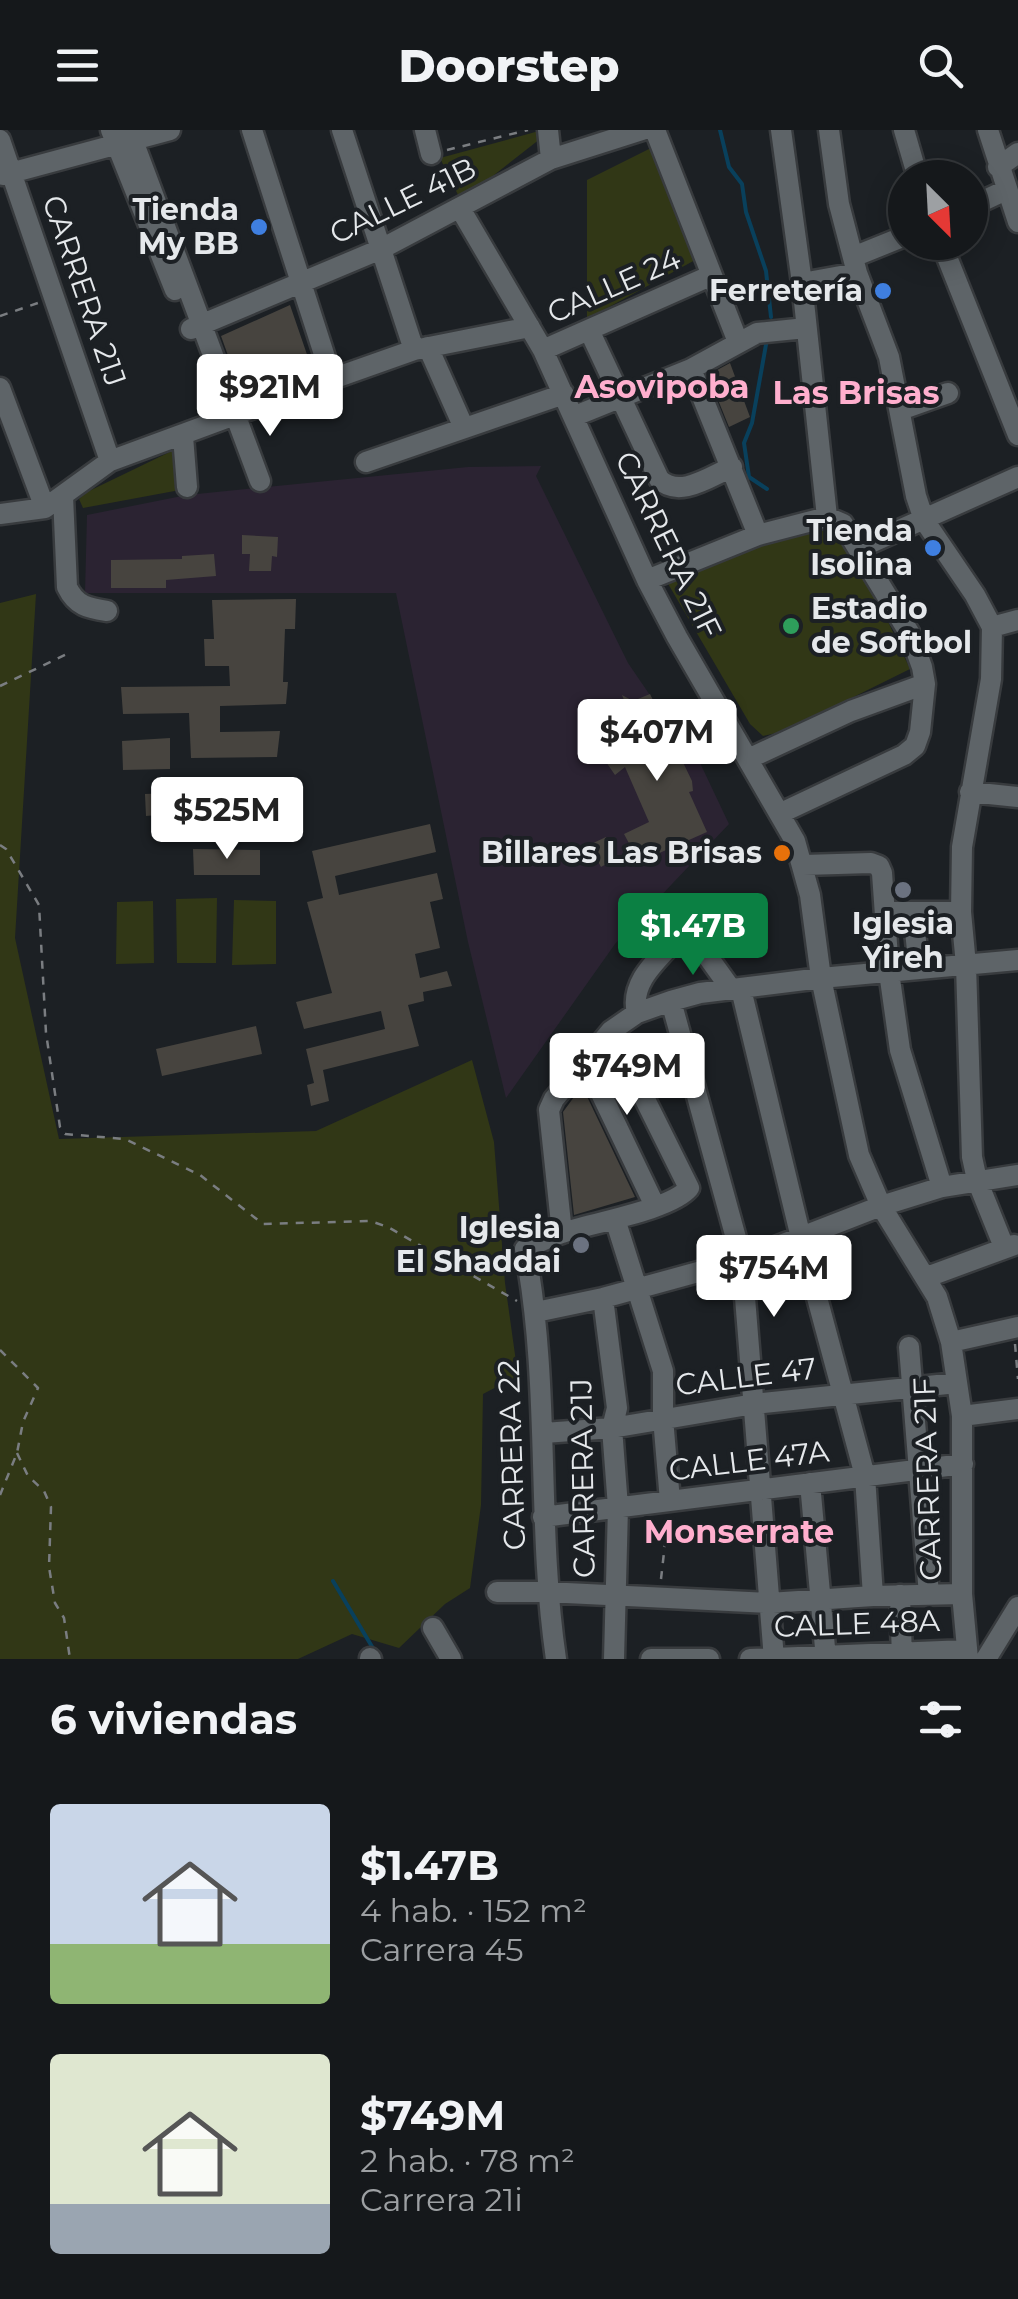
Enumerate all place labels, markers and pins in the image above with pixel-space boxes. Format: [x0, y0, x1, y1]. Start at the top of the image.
place label: Tienda My BB [132, 191, 239, 262]
marker: Tienda My BB [248, 216, 270, 238]
place label: Ferretería [709, 272, 863, 309]
marker: Ferretería [872, 280, 894, 302]
pin: $921M [200, 354, 340, 439]
place label: Tienda Isolina [806, 512, 913, 583]
marker: Tienda Isolina [922, 537, 944, 559]
place label: Estadio de Softbol [811, 590, 972, 661]
marker: Estadio de Softbol [780, 615, 802, 637]
pin: $407M [587, 699, 727, 784]
pin: $525M [157, 777, 297, 862]
place label: Billares Las Brisas [481, 834, 762, 871]
marker: Billares Las Brisas [771, 842, 793, 864]
marker: Iglesia Yireh [892, 879, 914, 901]
pin: $1.47B [612, 893, 774, 978]
place label: Iglesia Yireh [852, 905, 954, 976]
pin: $749M [557, 1033, 697, 1118]
place label: Iglesia El Shaddai [396, 1209, 561, 1280]
marker: Iglesia El Shaddai [570, 1234, 592, 1256]
pin: $754M [704, 1235, 844, 1320]

